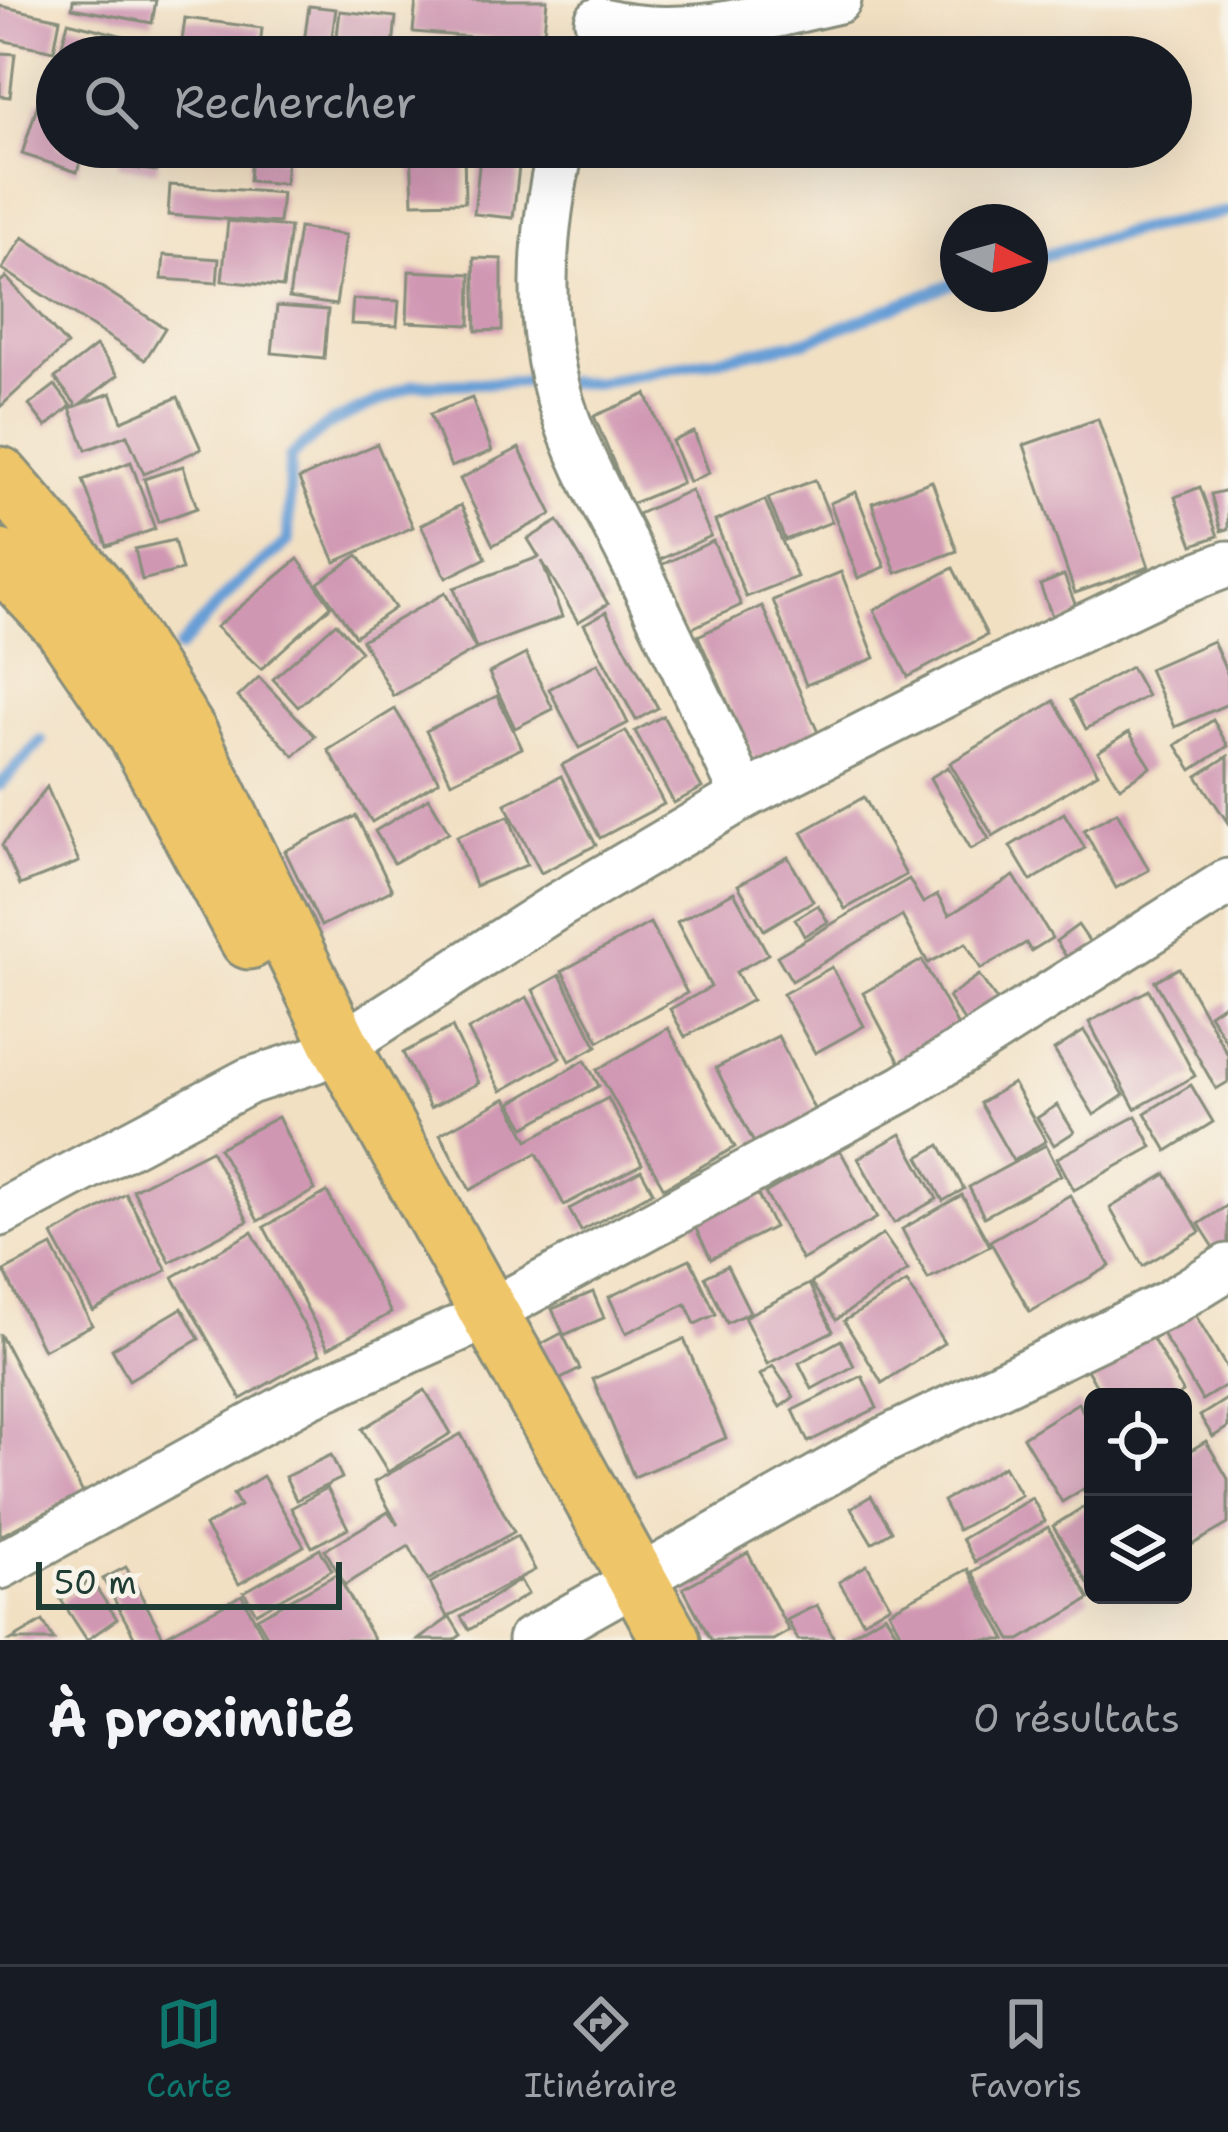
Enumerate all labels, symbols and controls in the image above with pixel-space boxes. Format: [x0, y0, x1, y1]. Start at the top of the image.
search box [36, 36, 1192, 168]
icon: search [78, 69, 144, 135]
text: Rechercher [174, 72, 417, 132]
north arrow [940, 204, 1048, 312]
map controls [1084, 1388, 1192, 1604]
button: locate [1084, 1388, 1192, 1496]
button: layers [1084, 1496, 1192, 1604]
scale bar [36, 1556, 342, 1609]
text: 50 m [54, 1560, 137, 1605]
text: À proximité [48, 1684, 355, 1752]
text: 0 résultats [973, 1692, 1180, 1744]
tab: Carte [146, 1991, 232, 2108]
tab: Itinéraire [524, 1991, 678, 2108]
tab: Favoris [969, 1991, 1082, 2108]

